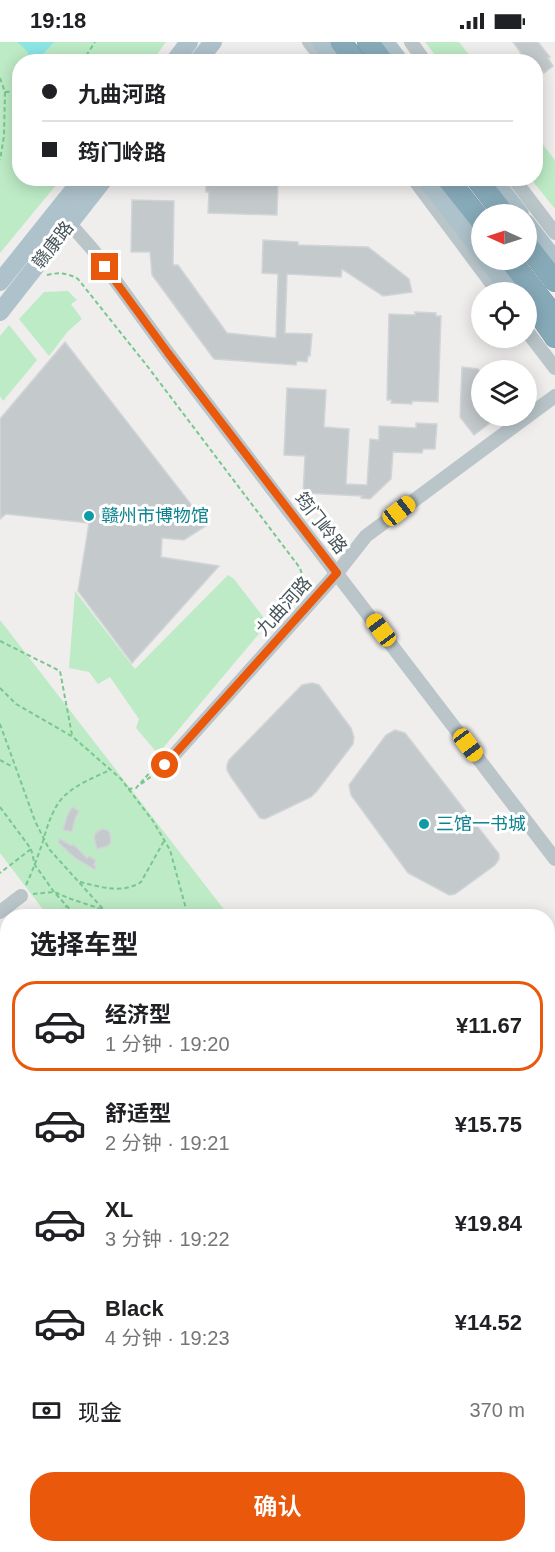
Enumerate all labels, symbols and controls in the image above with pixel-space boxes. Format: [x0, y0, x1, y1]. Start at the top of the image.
text: 19:18 [30, 8, 86, 33]
text: 九曲河路 [78, 82, 166, 107]
text: 筠门岭路 [78, 140, 166, 165]
north arrow [471, 204, 537, 270]
map controls [471, 204, 537, 426]
street label: 赣康路 [28, 218, 78, 272]
route end [91, 253, 118, 280]
button: locate [471, 282, 537, 348]
button: layers [471, 360, 537, 426]
street label: 筠门岭路 [291, 488, 351, 558]
car [379, 493, 419, 529]
place label: 赣州市博物馆 [101, 506, 209, 526]
marker: 赣州市博物馆 [82, 509, 96, 523]
street label: 九曲河路 [252, 573, 316, 639]
car [363, 610, 399, 650]
car [450, 725, 486, 765]
route start [151, 751, 178, 778]
place label: 三馆一书城 [436, 814, 526, 834]
marker: 三馆一书城 [417, 817, 431, 831]
text: 选择车型 [30, 930, 138, 960]
icon: car [33, 999, 87, 1053]
text: 经济型 [105, 1002, 171, 1027]
text: ¥11.67 [456, 1013, 522, 1038]
text: 1 分钟 · 19:20 [105, 1033, 230, 1055]
icon: car [33, 1098, 87, 1152]
text: 舒适型 [105, 1101, 171, 1126]
text: ¥15.75 [455, 1112, 522, 1137]
text: 2 分钟 · 19:21 [105, 1132, 230, 1154]
icon: car [33, 1197, 87, 1251]
text: XL [105, 1197, 133, 1222]
text: ¥19.84 [455, 1211, 522, 1236]
text: 3 分钟 · 19:22 [105, 1228, 230, 1250]
icon: car [33, 1296, 87, 1350]
text: Black [105, 1296, 164, 1321]
text: ¥14.52 [455, 1310, 522, 1335]
text: 4 分钟 · 19:23 [105, 1327, 230, 1349]
icon: cash [30, 1394, 63, 1427]
text: 370 m [469, 1399, 525, 1421]
text: 现金 [78, 1400, 122, 1425]
button: 确认 [30, 1472, 525, 1541]

